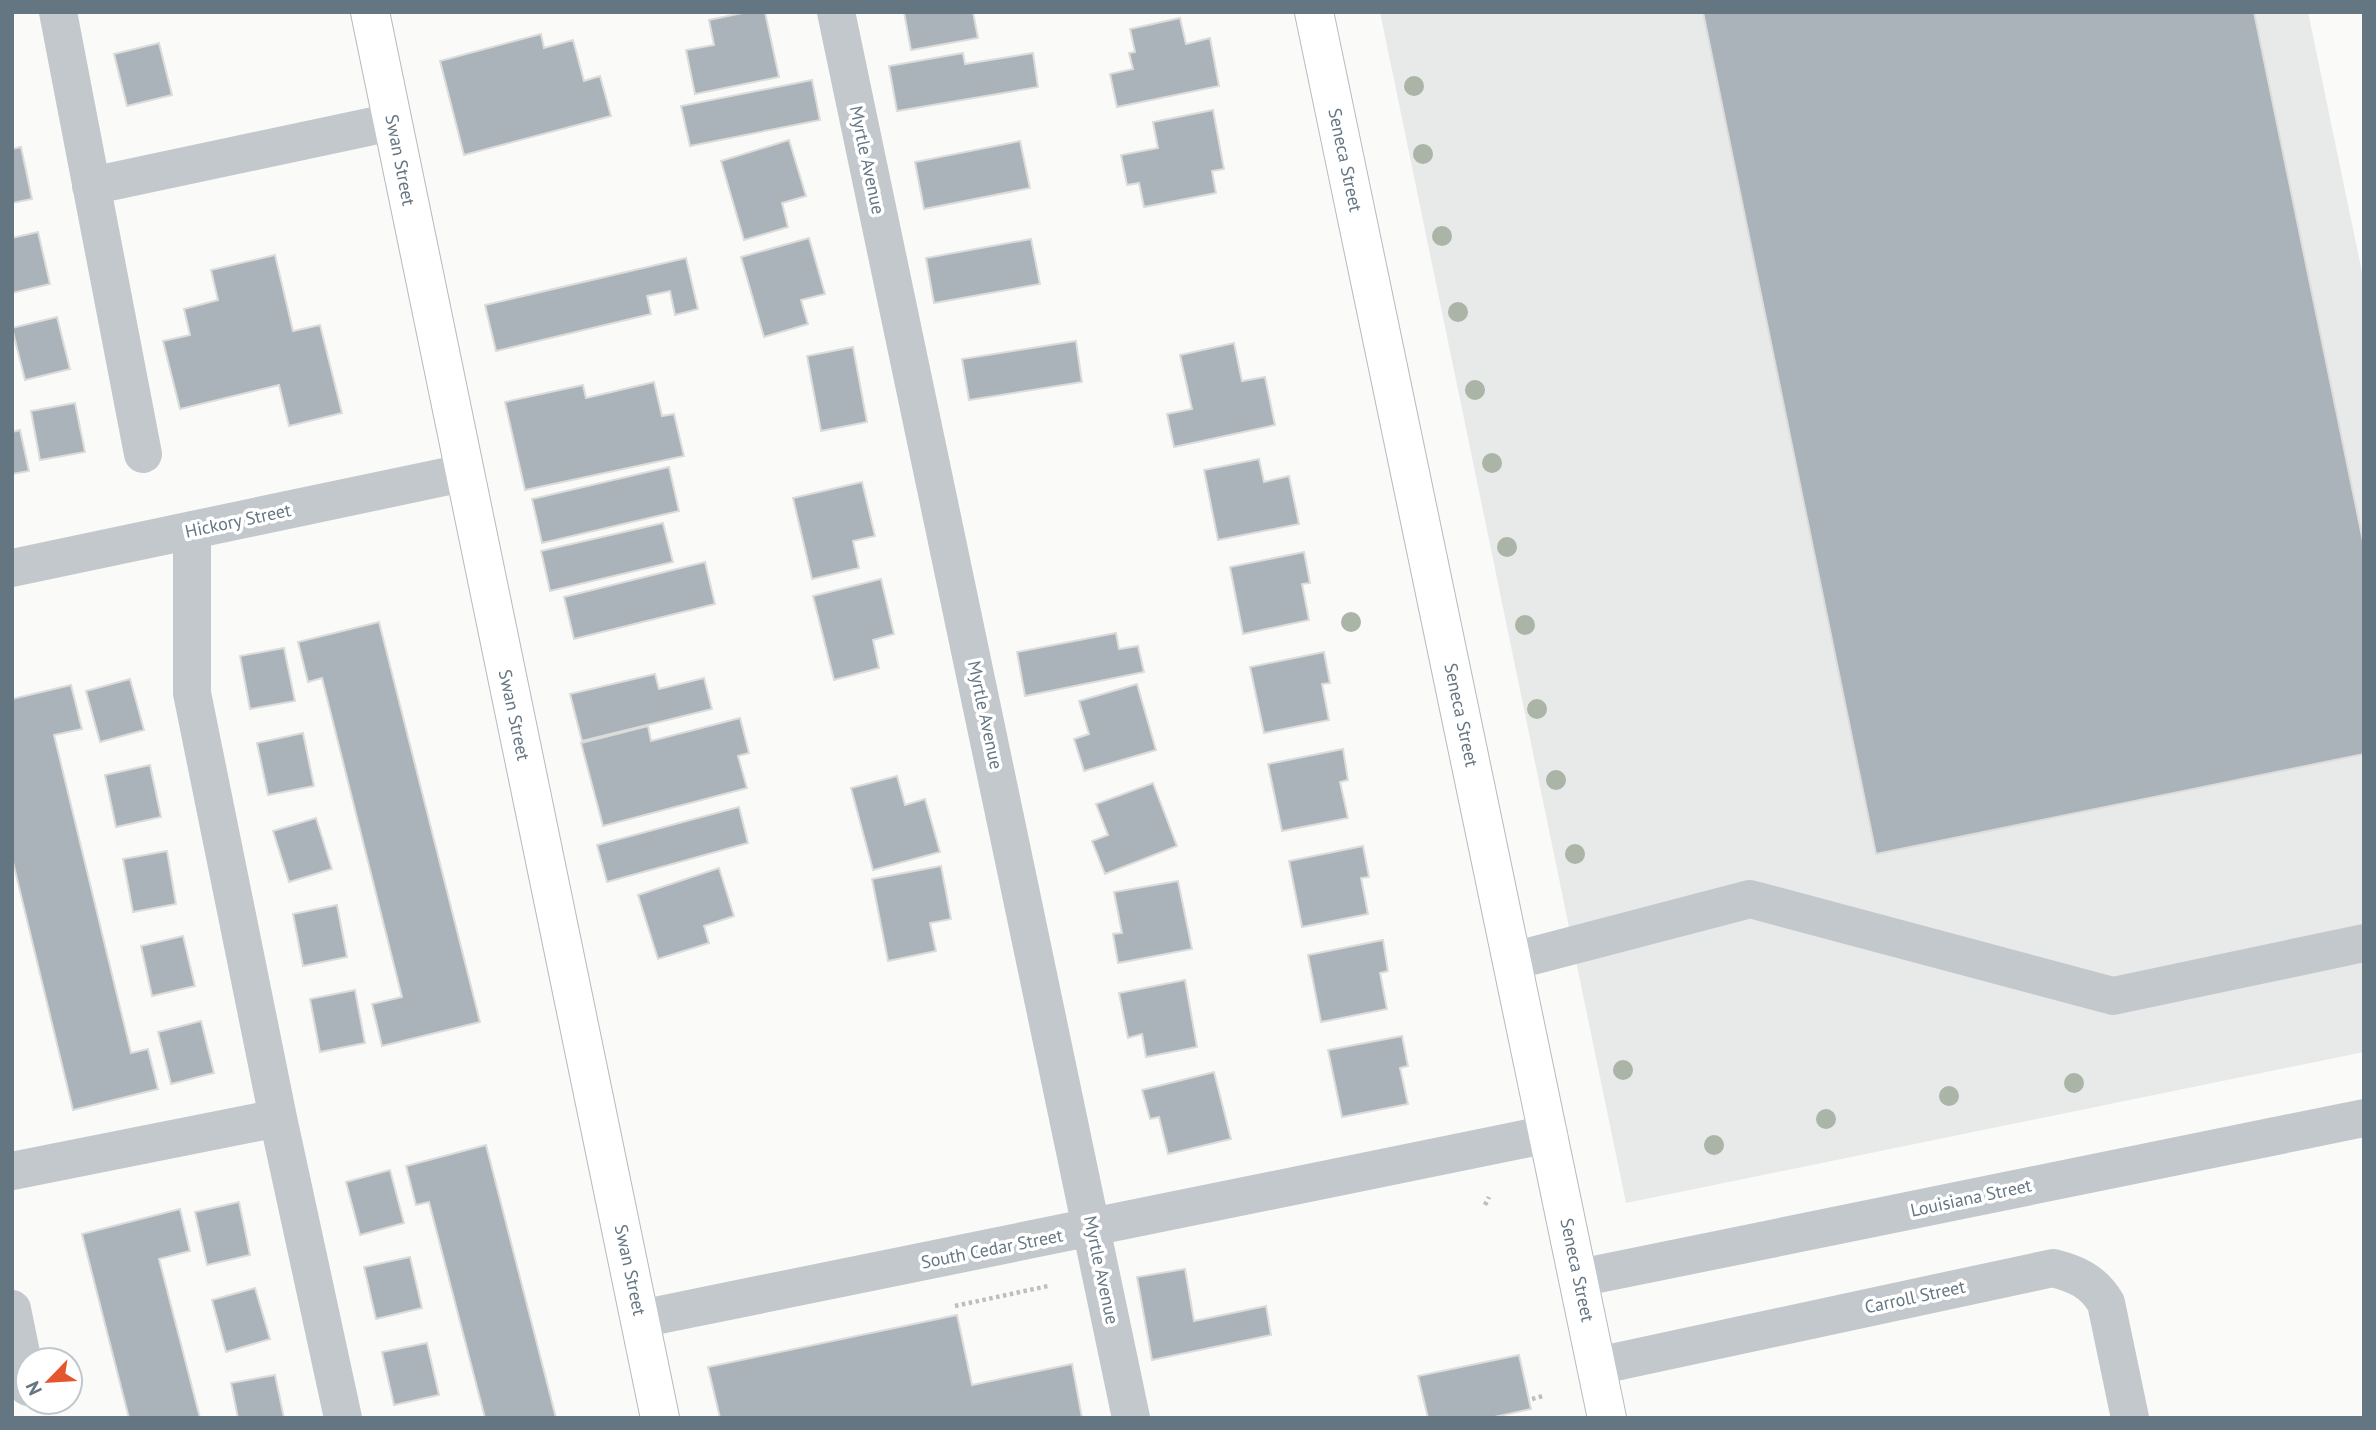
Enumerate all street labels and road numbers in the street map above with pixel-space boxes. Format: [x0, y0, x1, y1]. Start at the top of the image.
street label: Myrtle Avenue [845, 104, 890, 216]
street label: Seneca Street [1323, 106, 1368, 214]
street label: Swan Street [380, 112, 421, 207]
street label: Hickory Street [183, 498, 293, 543]
street label: Myrtle Avenue [963, 659, 1008, 771]
street label: Seneca Street [1439, 661, 1484, 769]
street label: Swan Street [494, 667, 535, 762]
street label: Louisiana Street [1908, 1173, 2034, 1222]
street label: Myrtle Avenue [1079, 1214, 1124, 1326]
street label: Seneca Street [1555, 1216, 1600, 1324]
street label: Swan Street [610, 1222, 651, 1317]
street label: South Cedar Street [919, 1223, 1065, 1274]
street label: Carroll Street [1863, 1275, 1967, 1318]

